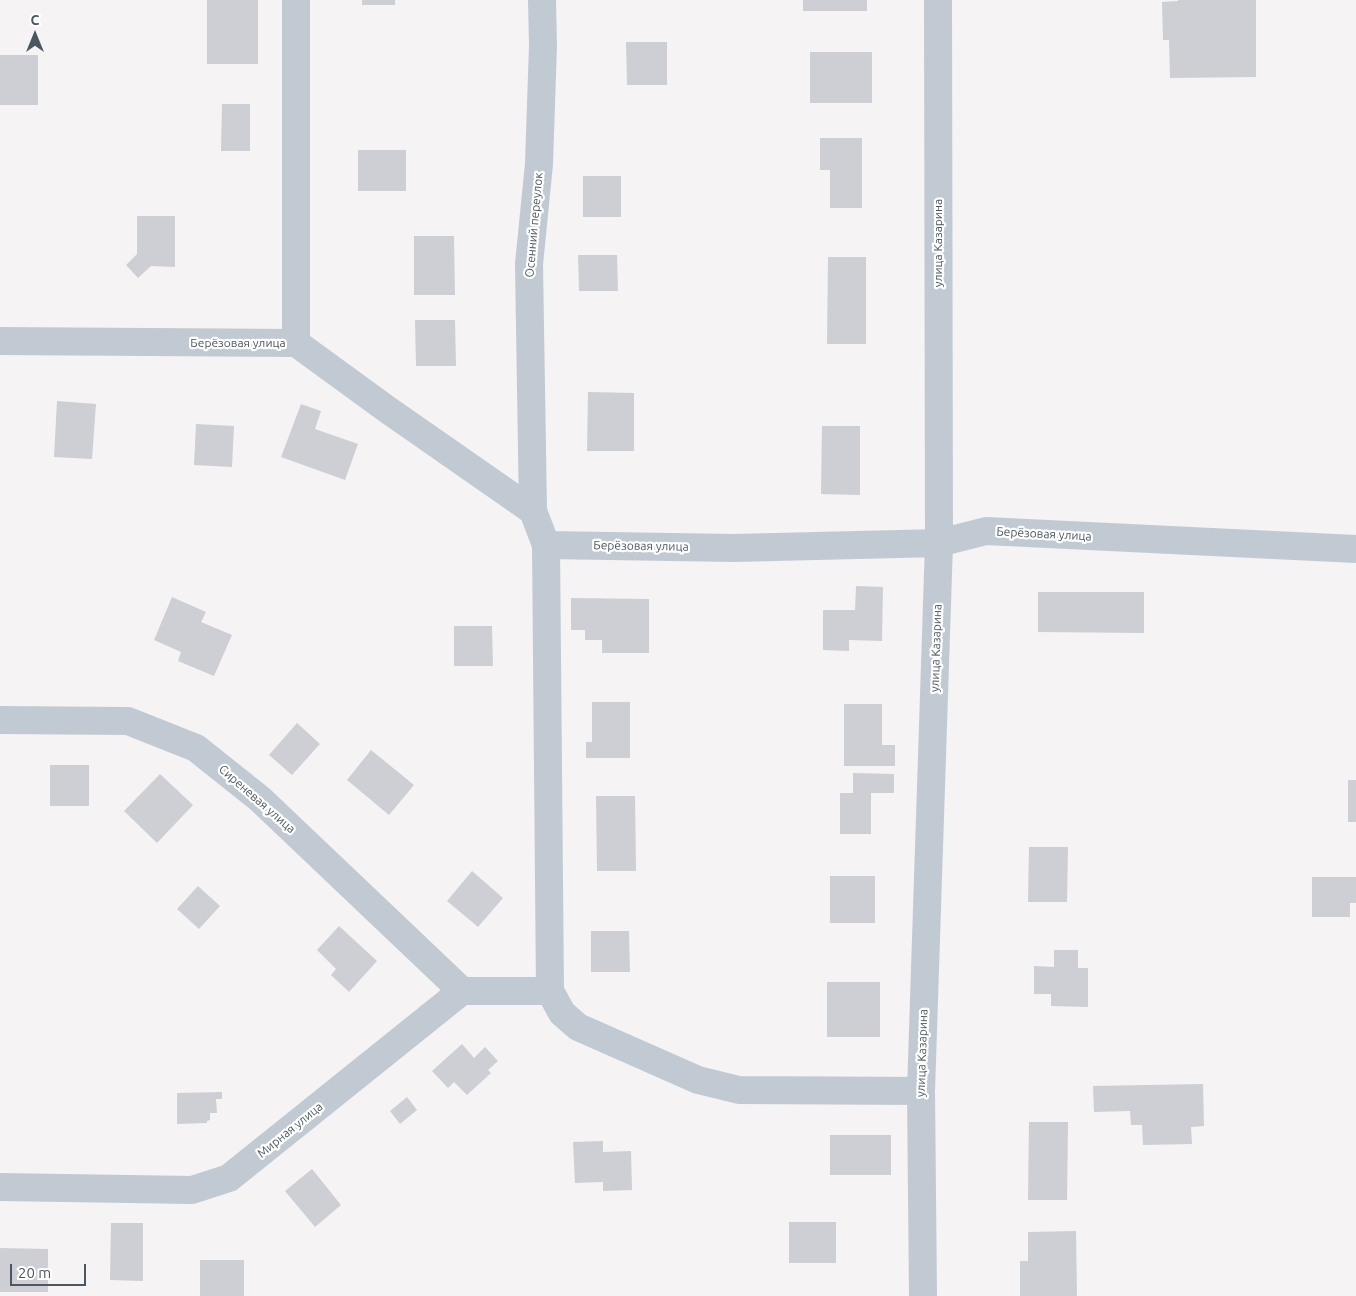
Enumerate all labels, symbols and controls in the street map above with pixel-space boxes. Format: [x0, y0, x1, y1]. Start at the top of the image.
north arrow [10, 10, 60, 60]
text: С [31, 12, 39, 28]
street label: Осенний переулок [522, 172, 546, 278]
street label: улица Казарина [931, 199, 945, 287]
street label: Берёзовая улица [190, 336, 286, 350]
street label: Берёзовая улица [996, 524, 1092, 544]
street label: Берёзовая улица [593, 538, 689, 554]
street label: улица Казарина [927, 604, 945, 692]
street label: Сиреневая улица [216, 762, 298, 836]
street label: улица Казарина [913, 1009, 931, 1097]
street label: Мирная улица [254, 1099, 326, 1161]
scale bar [12, 1254, 89, 1286]
text: 20 m [18, 1264, 51, 1281]

